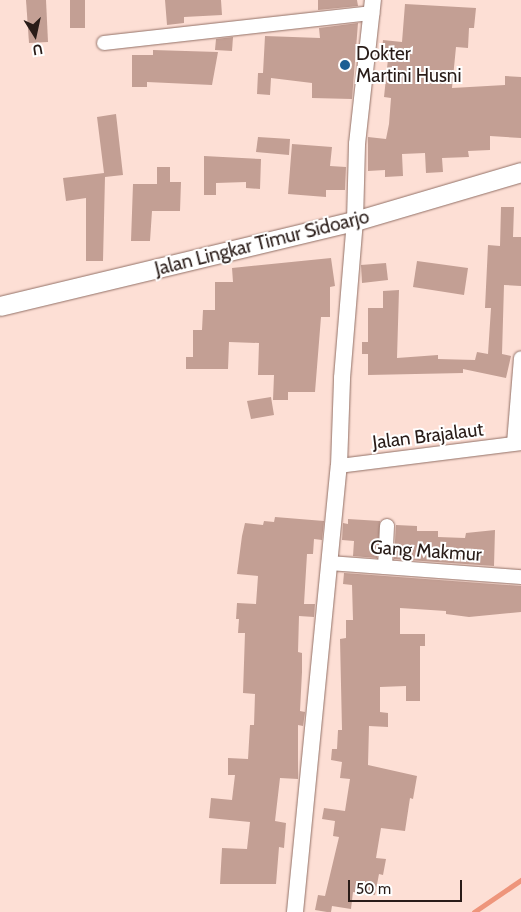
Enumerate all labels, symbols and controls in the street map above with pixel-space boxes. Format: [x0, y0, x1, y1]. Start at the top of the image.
north arrow [10, 10, 60, 60]
text: U [31, 40, 44, 60]
place label: Dokter Martini Husni [356, 43, 461, 87]
marker: Dokter Martini Husni [338, 58, 352, 72]
street label: Jalan Lingkar Timur Sidoarjo [152, 205, 372, 281]
street label: Jalan Brajalaut [371, 418, 485, 454]
street label: Gang Makmur [369, 536, 483, 566]
scale bar [351, 870, 465, 902]
text: 50 m [356, 880, 391, 898]

